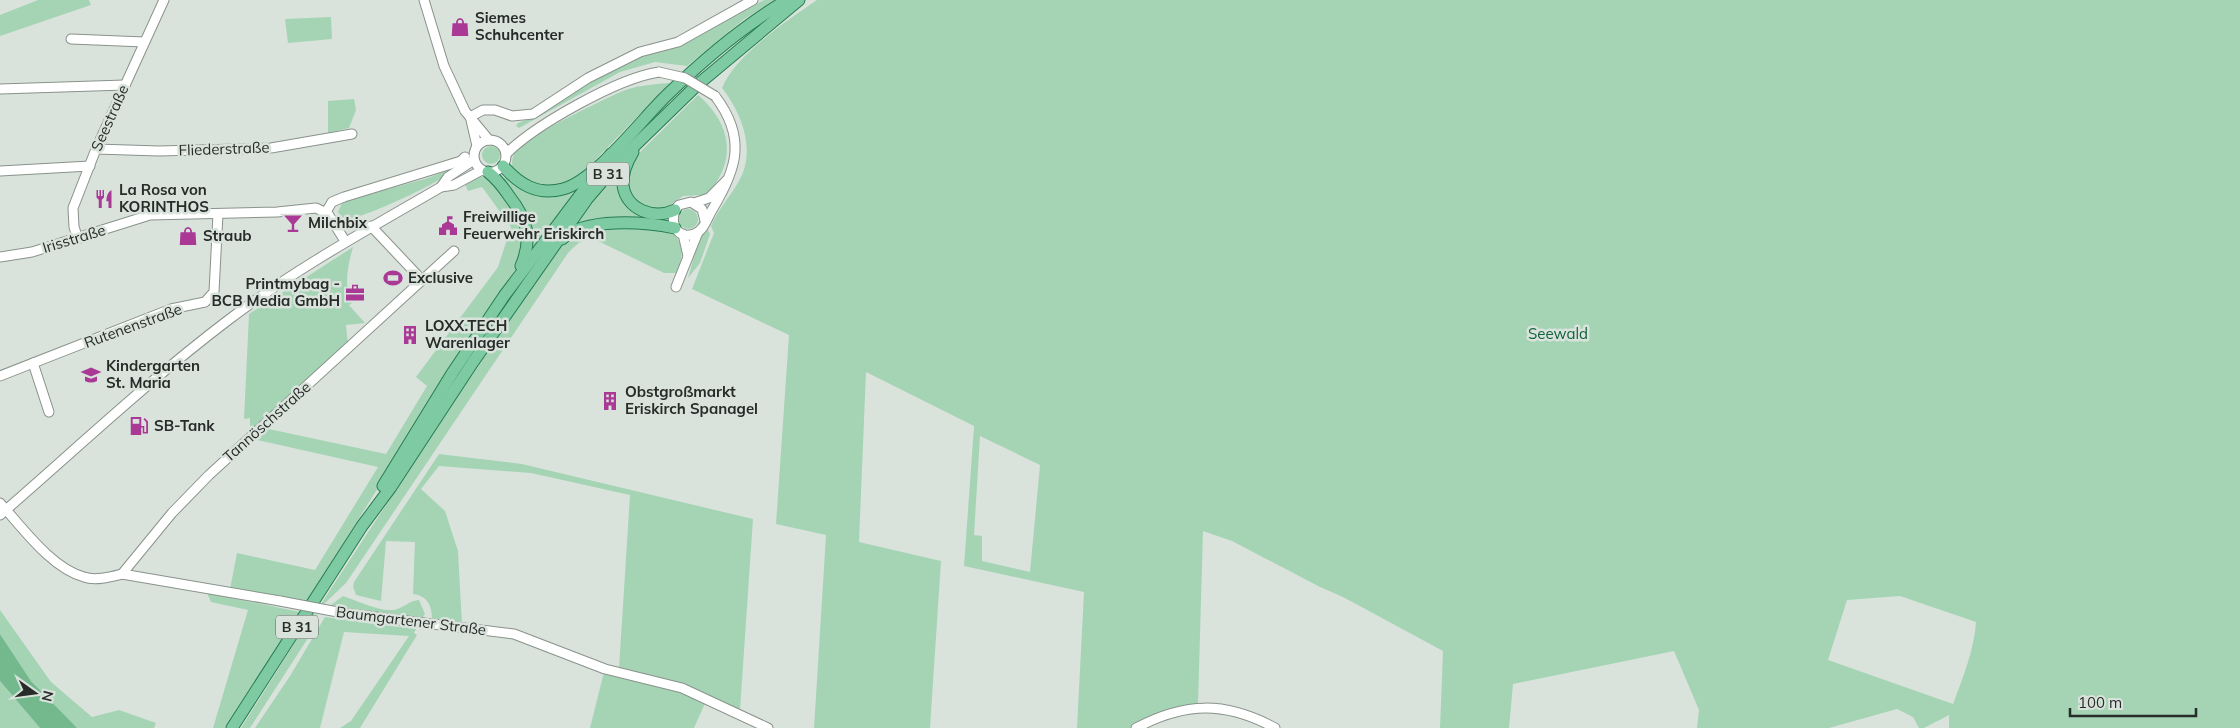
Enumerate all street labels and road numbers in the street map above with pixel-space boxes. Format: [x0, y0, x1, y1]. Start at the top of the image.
street label: Seestraße [87, 82, 133, 154]
street label: Fliederstraße [178, 137, 270, 160]
road number: B 31 [587, 162, 629, 185]
street label: Irisstraße [40, 220, 108, 257]
street label: Rutenenstraße [81, 299, 184, 352]
street label: Tannöschstraße [219, 377, 314, 466]
street label: Baumgartener Straße [335, 602, 487, 639]
road number: B 31 [276, 616, 318, 638]

